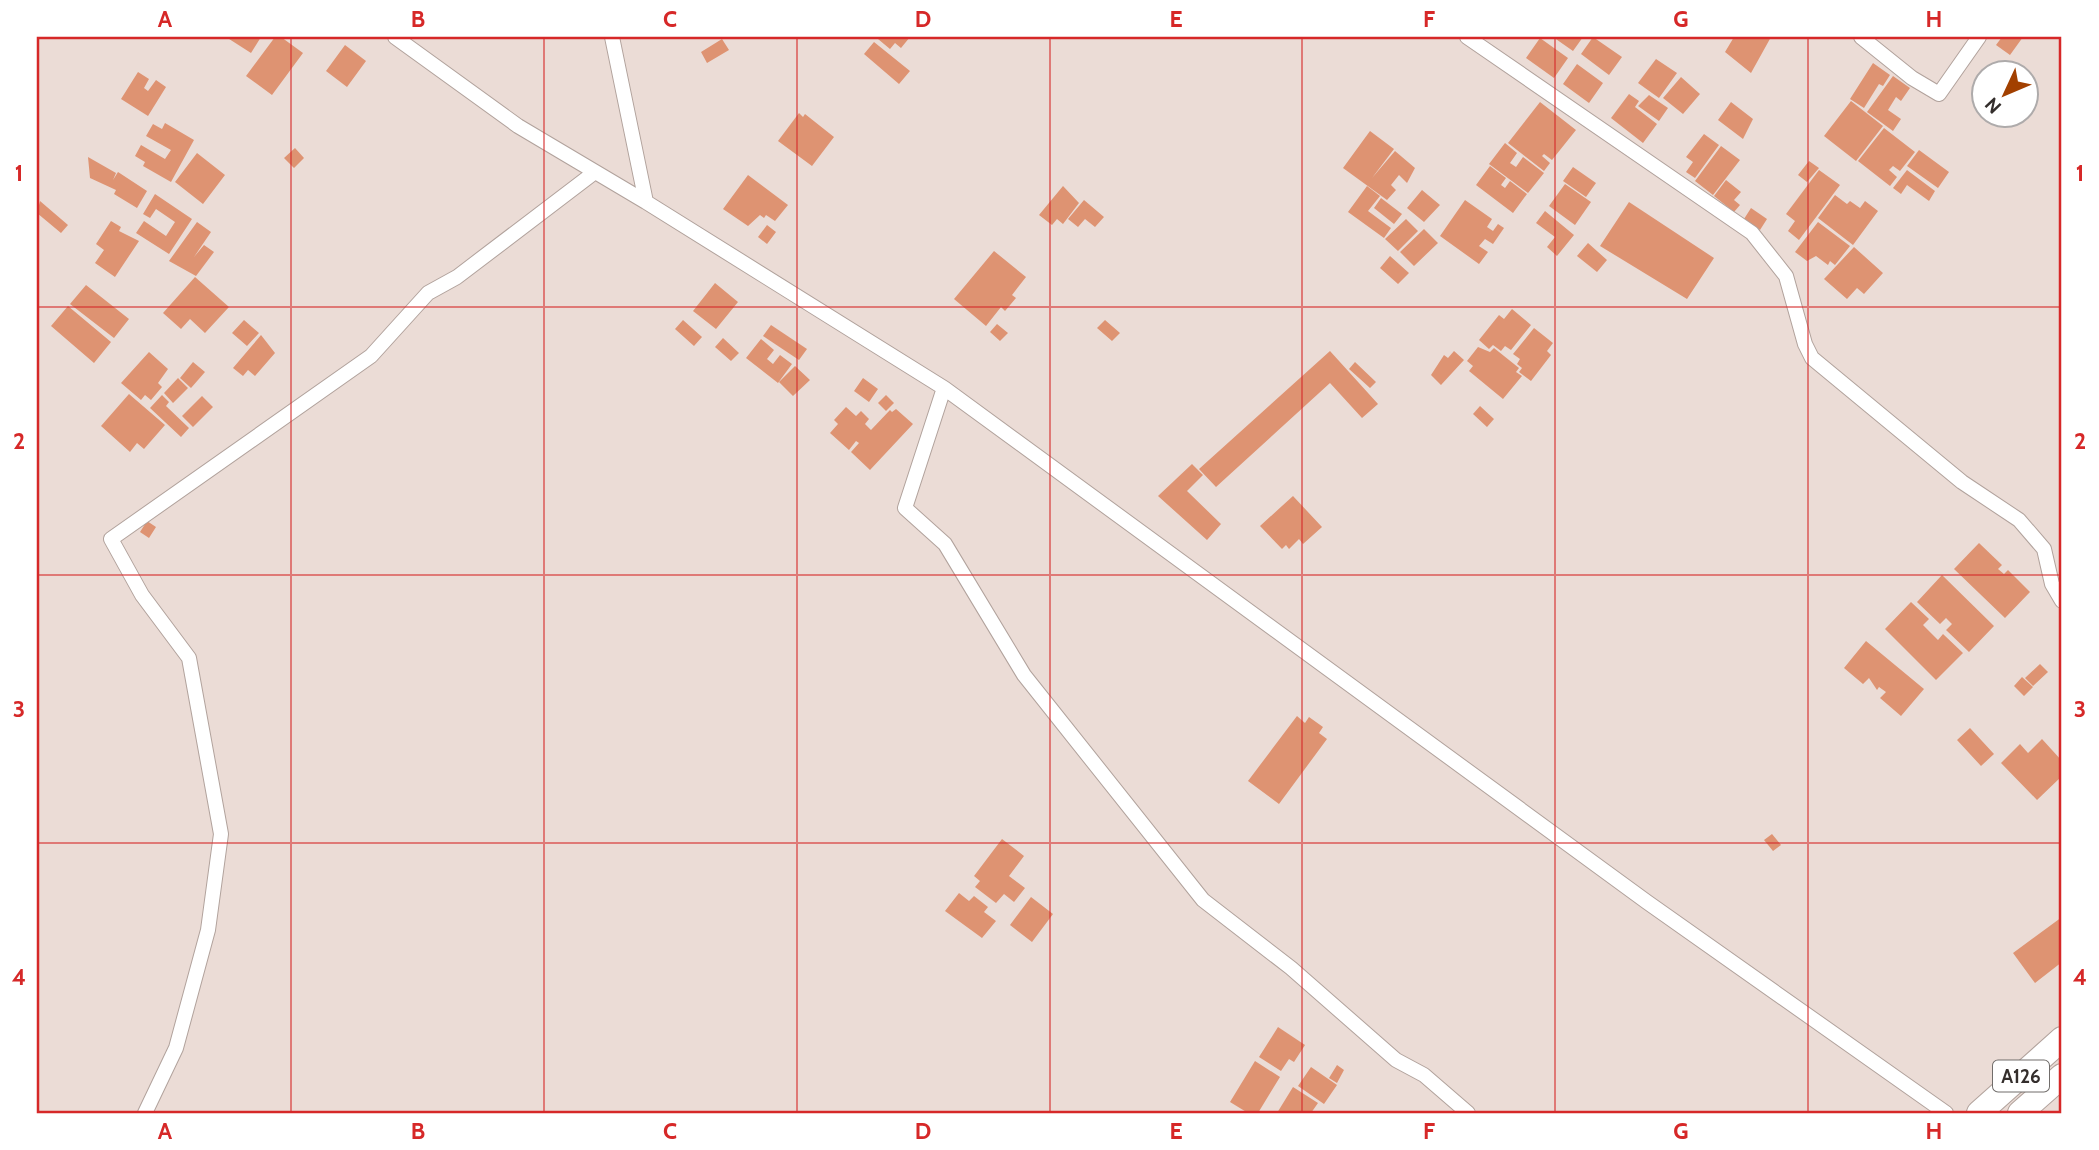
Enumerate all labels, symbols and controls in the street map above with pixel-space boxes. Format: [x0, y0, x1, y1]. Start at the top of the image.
text: A [158, 5, 173, 33]
text: B [411, 5, 425, 33]
text: C [663, 5, 677, 33]
text: D [915, 5, 931, 33]
text: E [1169, 5, 1183, 33]
text: F [1423, 5, 1435, 33]
text: G [1673, 5, 1689, 33]
text: H [1926, 5, 1942, 33]
north arrow [1969, 60, 2039, 130]
text: N [1980, 93, 2006, 118]
text: 1 [15, 159, 23, 187]
text: 1 [2076, 159, 2084, 187]
text: 2 [13, 427, 25, 455]
text: 2 [2074, 427, 2086, 455]
text: 3 [13, 695, 25, 723]
text: 3 [2074, 695, 2086, 723]
text: 4 [12, 963, 26, 991]
text: 4 [2073, 963, 2087, 991]
road number: A126 [1993, 1060, 2049, 1092]
text: A [158, 1117, 173, 1145]
text: B [411, 1117, 425, 1145]
text: C [663, 1117, 677, 1145]
text: D [915, 1117, 931, 1145]
text: E [1169, 1117, 1183, 1145]
text: F [1423, 1117, 1435, 1145]
text: G [1673, 1117, 1689, 1145]
text: H [1926, 1117, 1942, 1145]

